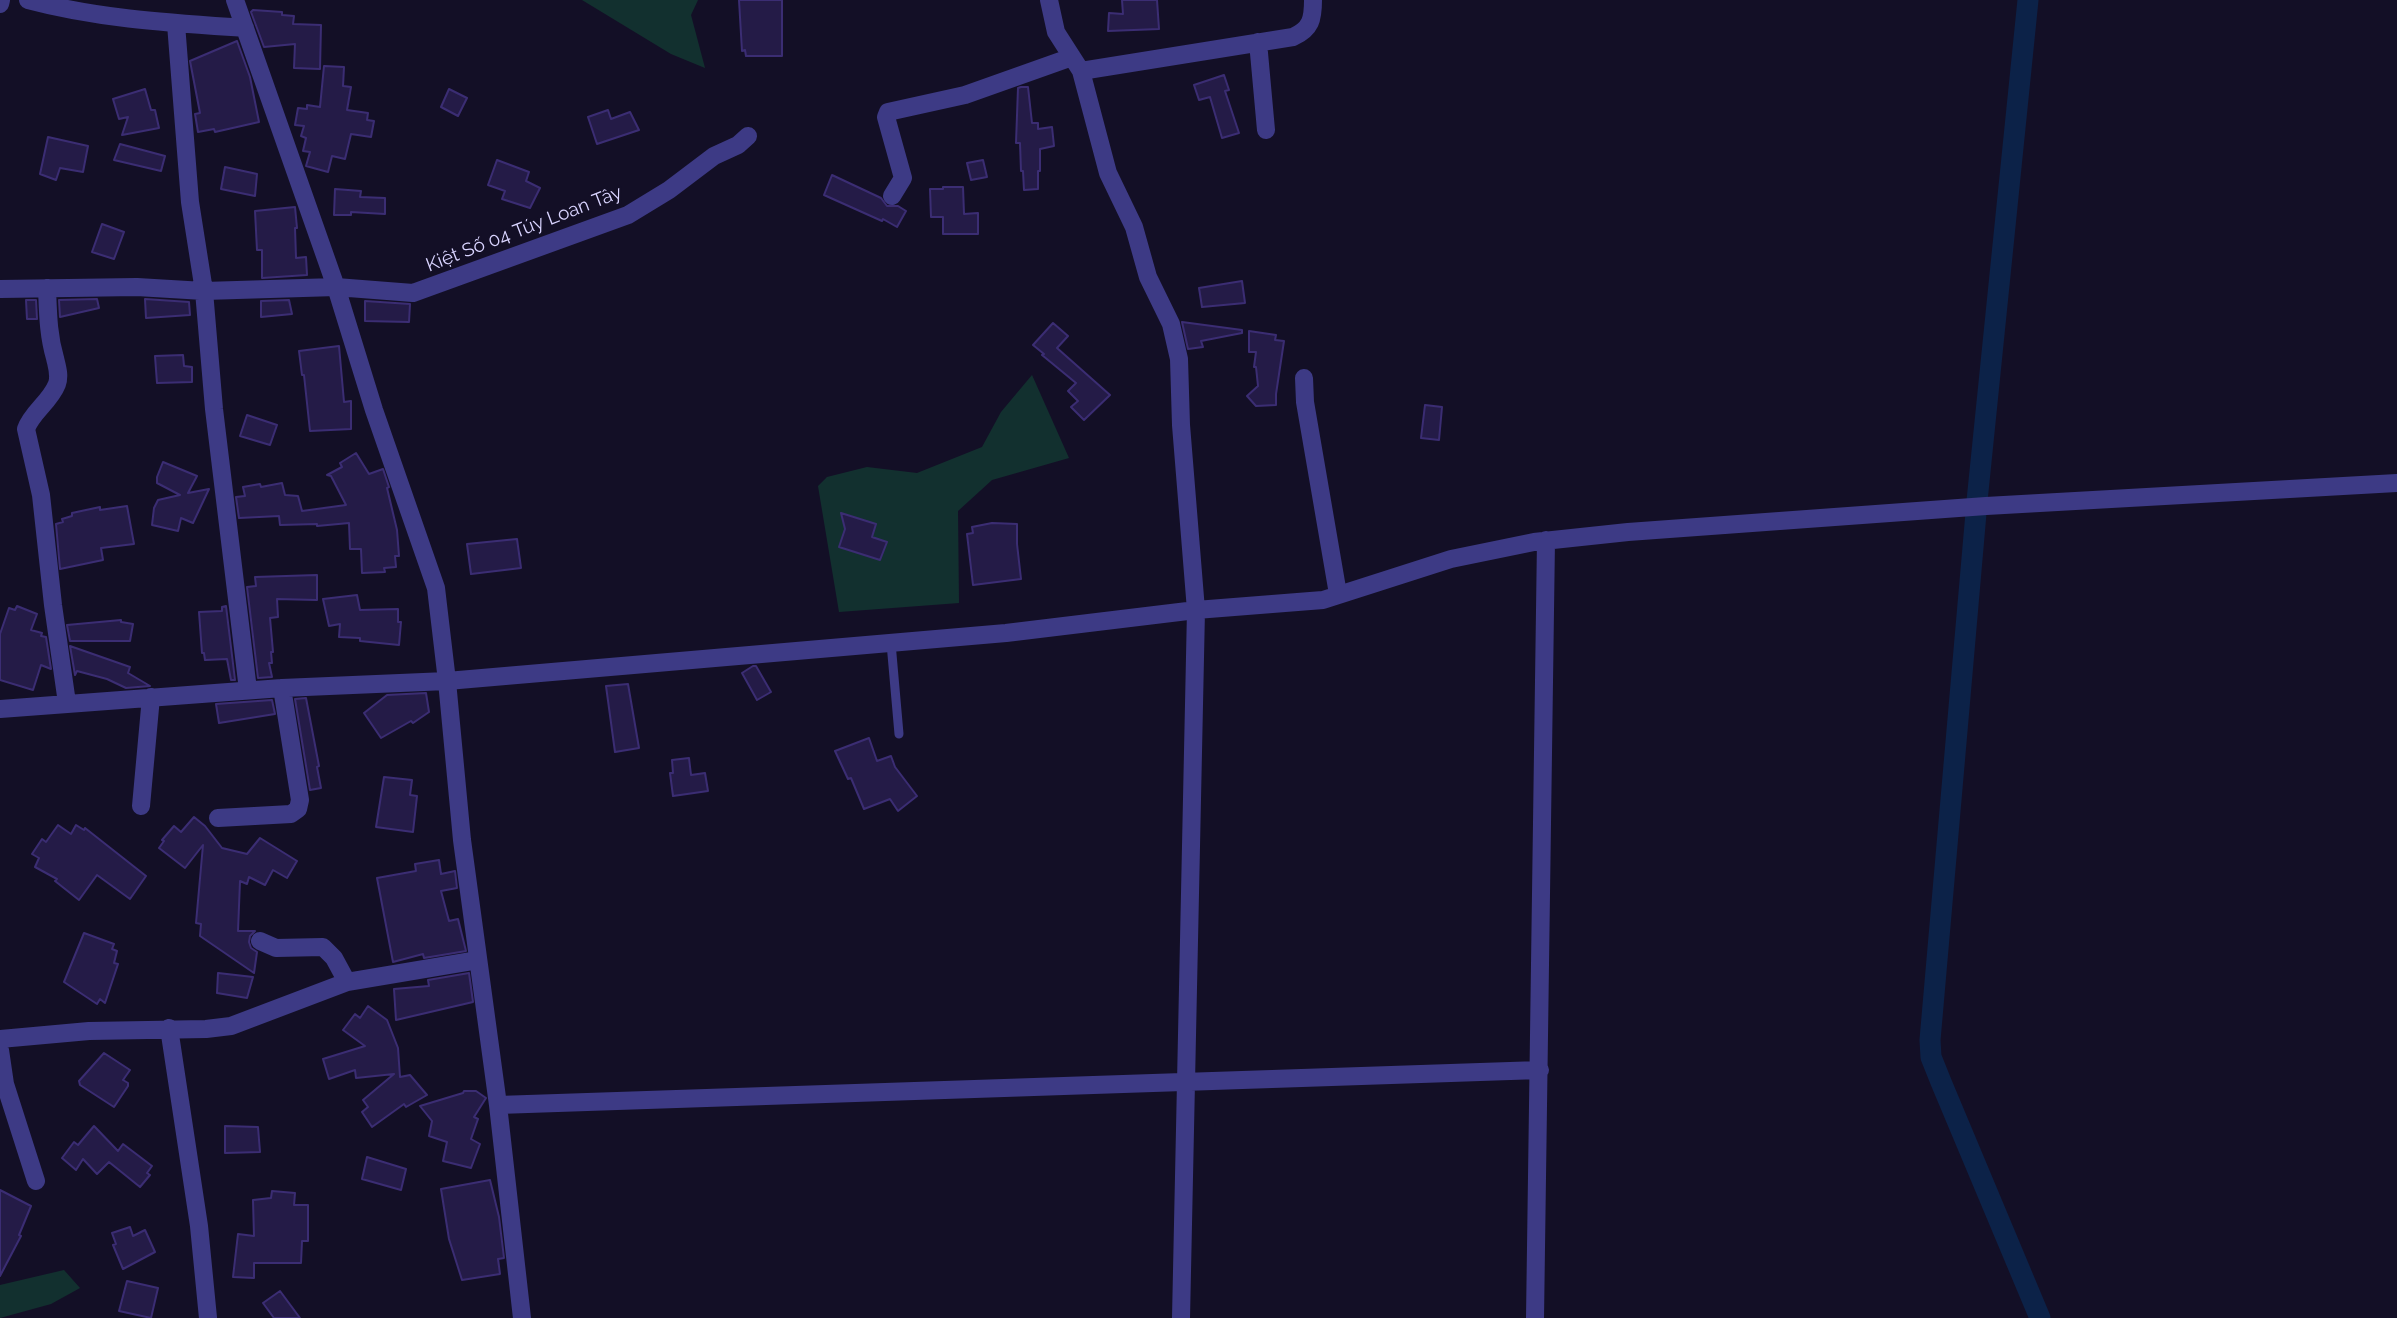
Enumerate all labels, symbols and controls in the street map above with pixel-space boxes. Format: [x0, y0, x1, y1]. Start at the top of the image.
street label: Kiệt Số 04 Túy Loan Tây [423, 181, 625, 277]

